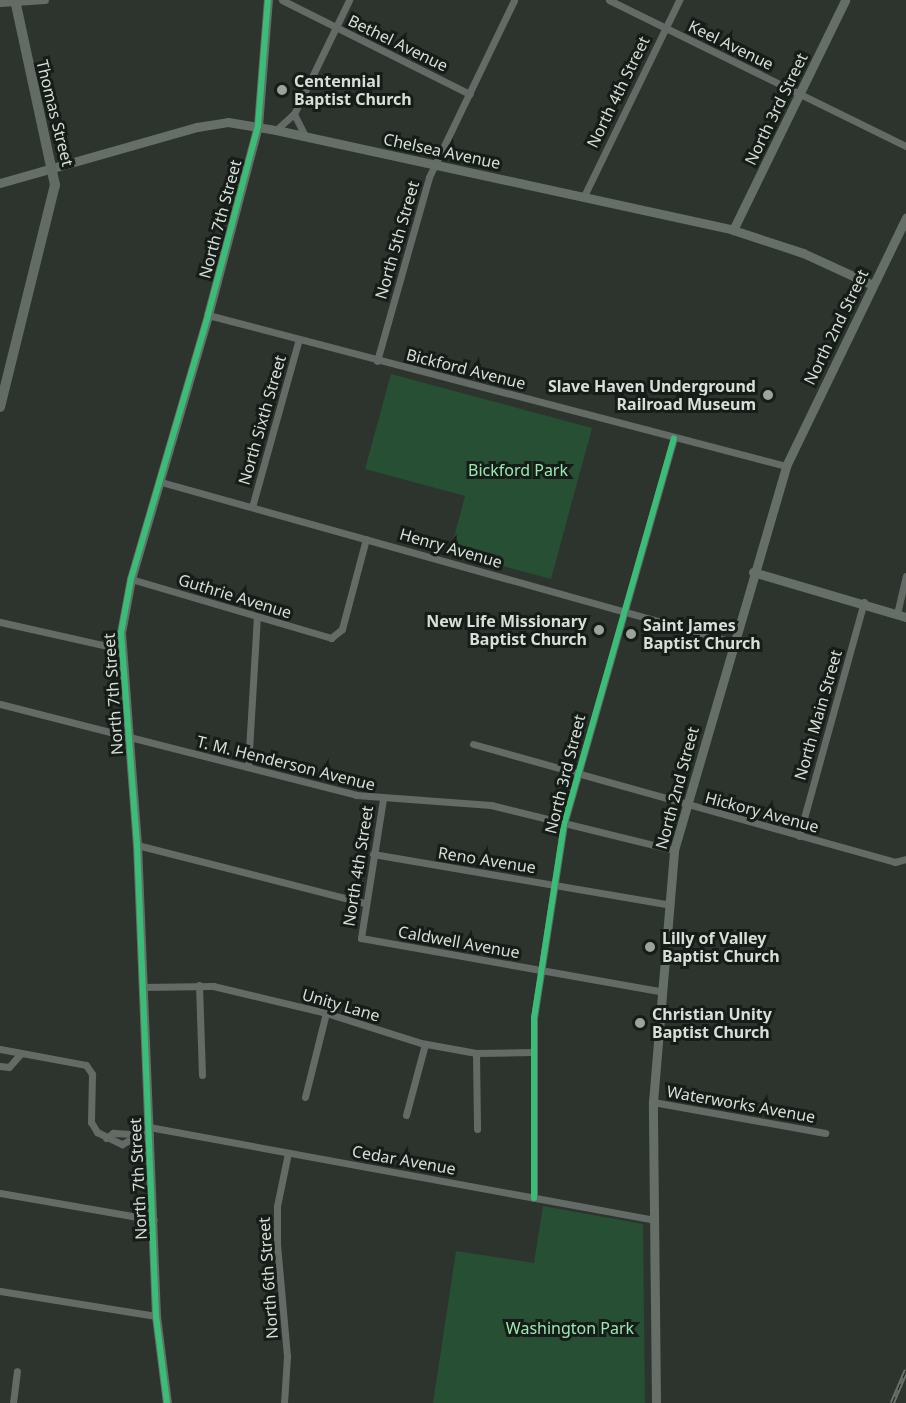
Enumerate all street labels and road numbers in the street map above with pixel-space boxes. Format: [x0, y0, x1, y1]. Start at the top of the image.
street label: Bethel Avenue [345, 11, 451, 75]
street label: Keel Avenue [685, 16, 777, 74]
street label: North 4th Street [583, 33, 653, 151]
street label: North 3rd Street [741, 50, 811, 168]
street label: Thomas Street [33, 58, 77, 168]
street label: Chelsea Avenue [382, 129, 502, 173]
street label: North 7th Street [195, 158, 245, 280]
street label: North 5th Street [371, 179, 423, 301]
street label: North 2nd Street [800, 266, 872, 388]
street label: Bickford Avenue [404, 345, 528, 393]
street label: North Sixth Street [234, 353, 290, 487]
street label: Henry Avenue [397, 524, 505, 572]
street label: Guthrie Avenue [176, 570, 294, 622]
street label: North 7th Street [99, 633, 127, 755]
street label: North Main Street [790, 648, 846, 782]
street label: North 3rd Street [541, 712, 589, 836]
street label: North 2nd Street [651, 725, 703, 851]
street label: T. M. Henderson Avenue [195, 732, 377, 794]
street label: Hickory Avenue [703, 788, 821, 836]
street label: North 4th Street [339, 804, 377, 928]
street label: Reno Avenue [437, 843, 537, 877]
street label: Caldwell Avenue [397, 922, 521, 962]
street label: Unity Lane [300, 985, 382, 1025]
street label: Waterworks Avenue [665, 1081, 817, 1127]
street label: North 7th Street [125, 1118, 151, 1240]
street label: Cedar Avenue [351, 1141, 457, 1179]
street label: North 6th Street [254, 1217, 282, 1339]

